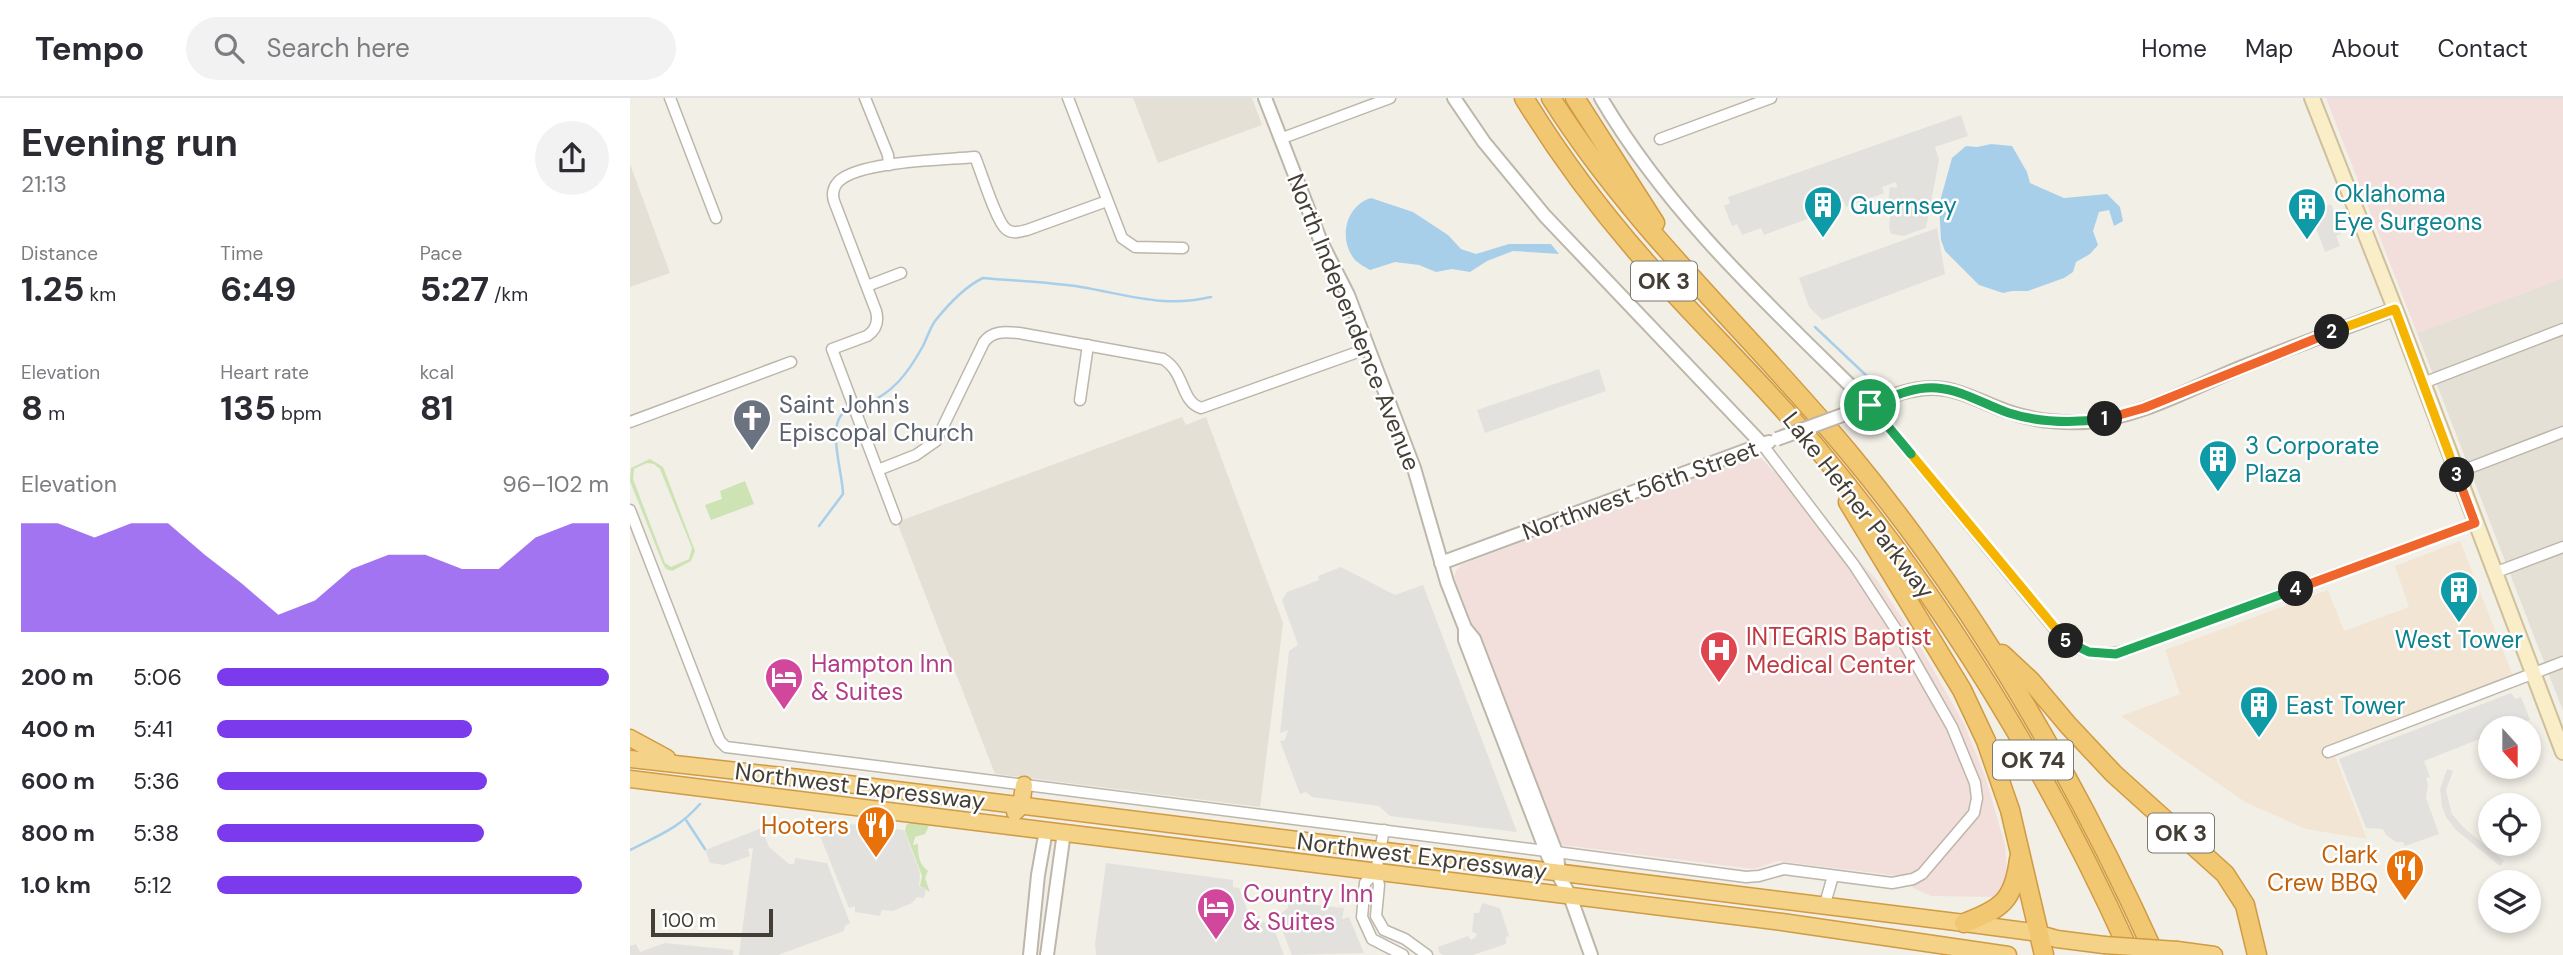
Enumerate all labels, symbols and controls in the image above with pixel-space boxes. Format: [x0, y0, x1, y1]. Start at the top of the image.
search box [186, 17, 676, 80]
text: Tempo [35, 27, 144, 70]
icon: search [210, 29, 248, 67]
text: Search here [266, 31, 410, 65]
text: Home [2141, 33, 2207, 64]
text: Map [2245, 33, 2293, 64]
text: About [2331, 33, 2400, 64]
text: Contact [2438, 33, 2528, 64]
text: Evening run [21, 118, 238, 168]
button: share [535, 121, 609, 195]
text: 21:13 [21, 169, 67, 199]
street label: North Independence Avenue [1280, 169, 1428, 475]
place label: Oklahoma Eye Surgeons [2334, 178, 2483, 237]
building icon: Guernsey [1802, 184, 1844, 239]
building icon: Oklahoma Eye Surgeons [2286, 186, 2328, 241]
place label: Guernsey [1850, 190, 1957, 221]
text: Distance [21, 241, 98, 266]
text: Time [220, 241, 263, 266]
text: Pace [420, 241, 462, 266]
road number: OK 3 [1631, 262, 1697, 300]
text: 1.25 [21, 266, 85, 312]
text: 6:49 [220, 266, 296, 312]
text: 5:27 [420, 266, 489, 312]
text: km [85, 282, 116, 307]
text: /km [489, 282, 528, 307]
pin: 2 [2314, 314, 2350, 350]
text: 2 [2326, 319, 2337, 344]
text: Elevation [21, 360, 100, 385]
text: Heart rate [220, 360, 309, 385]
text: kcal [420, 360, 454, 385]
pin [1840, 375, 1900, 435]
text: 8 [21, 385, 43, 431]
text: 135 [220, 385, 276, 431]
text: 81 [420, 385, 454, 431]
icon: arrive [1851, 386, 1889, 424]
place label: Saint John's Episcopal Church [779, 389, 974, 448]
church icon: Saint John's Episcopal Church [731, 397, 773, 452]
text: m [43, 401, 65, 426]
text: bpm [276, 401, 322, 426]
pin: 1 [2088, 402, 2122, 436]
street label: Lake Hefner Parkway [1776, 405, 1942, 605]
text: 1 [2101, 406, 2108, 431]
place label: 3 Corporate Plaza [2245, 430, 2379, 489]
street label: Northwest 56th Street [1518, 433, 1762, 547]
building icon: 3 Corporate Plaza [2197, 438, 2239, 493]
pin: 3 [2440, 458, 2474, 492]
text: 3 [2451, 462, 2462, 487]
text: Elevation [21, 469, 117, 499]
text: 96–102 m [502, 469, 609, 499]
building icon: West Tower [2438, 569, 2480, 624]
pin: 4 [2278, 572, 2314, 606]
text: 4 [2289, 576, 2302, 601]
place label: INTEGRIS Baptist Medical Center [1746, 621, 1932, 680]
pin: 5 [2048, 624, 2084, 658]
place label: West Tower [2395, 624, 2523, 655]
text: 5 [2060, 628, 2071, 653]
hospital icon: INTEGRIS Baptist Medical Center [1698, 629, 1740, 684]
place label: Hampton Inn & Suites [811, 648, 953, 707]
hotel icon: Hampton Inn & Suites [763, 656, 805, 711]
text: 200 m [21, 662, 94, 692]
text: 5:06 [133, 662, 182, 692]
building icon: East Tower [2238, 684, 2280, 739]
place label: East Tower [2286, 690, 2405, 721]
text: 400 m [21, 714, 95, 744]
text: 5:41 [133, 714, 173, 744]
north arrow [2478, 716, 2541, 779]
map controls [2478, 716, 2541, 933]
road number: OK 74 [1993, 740, 2073, 780]
street label: Northwest Expressway [733, 755, 987, 817]
text: 600 m [21, 766, 95, 796]
text: 5:36 [133, 766, 180, 796]
button: locate [2478, 793, 2541, 856]
restaurant icon: Hooters [855, 804, 897, 859]
place label: Hooters [761, 810, 849, 841]
road number: OK 3 [2148, 814, 2214, 852]
text: 800 m [21, 818, 95, 848]
text: 5:38 [133, 818, 179, 848]
street label: Northwest Expressway [1295, 825, 1549, 887]
place label: Clark Crew BBQ [2267, 839, 2378, 898]
restaurant icon: Clark Crew BBQ [2384, 847, 2426, 902]
text: 1.0 km [21, 870, 91, 900]
text: 5:12 [133, 870, 172, 900]
button: layers [2478, 870, 2541, 933]
place label: Country Inn & Suites [1243, 878, 1373, 937]
hotel icon: Country Inn & Suites [1195, 886, 1237, 941]
scale bar [651, 906, 774, 938]
text: 100 m [662, 908, 716, 933]

